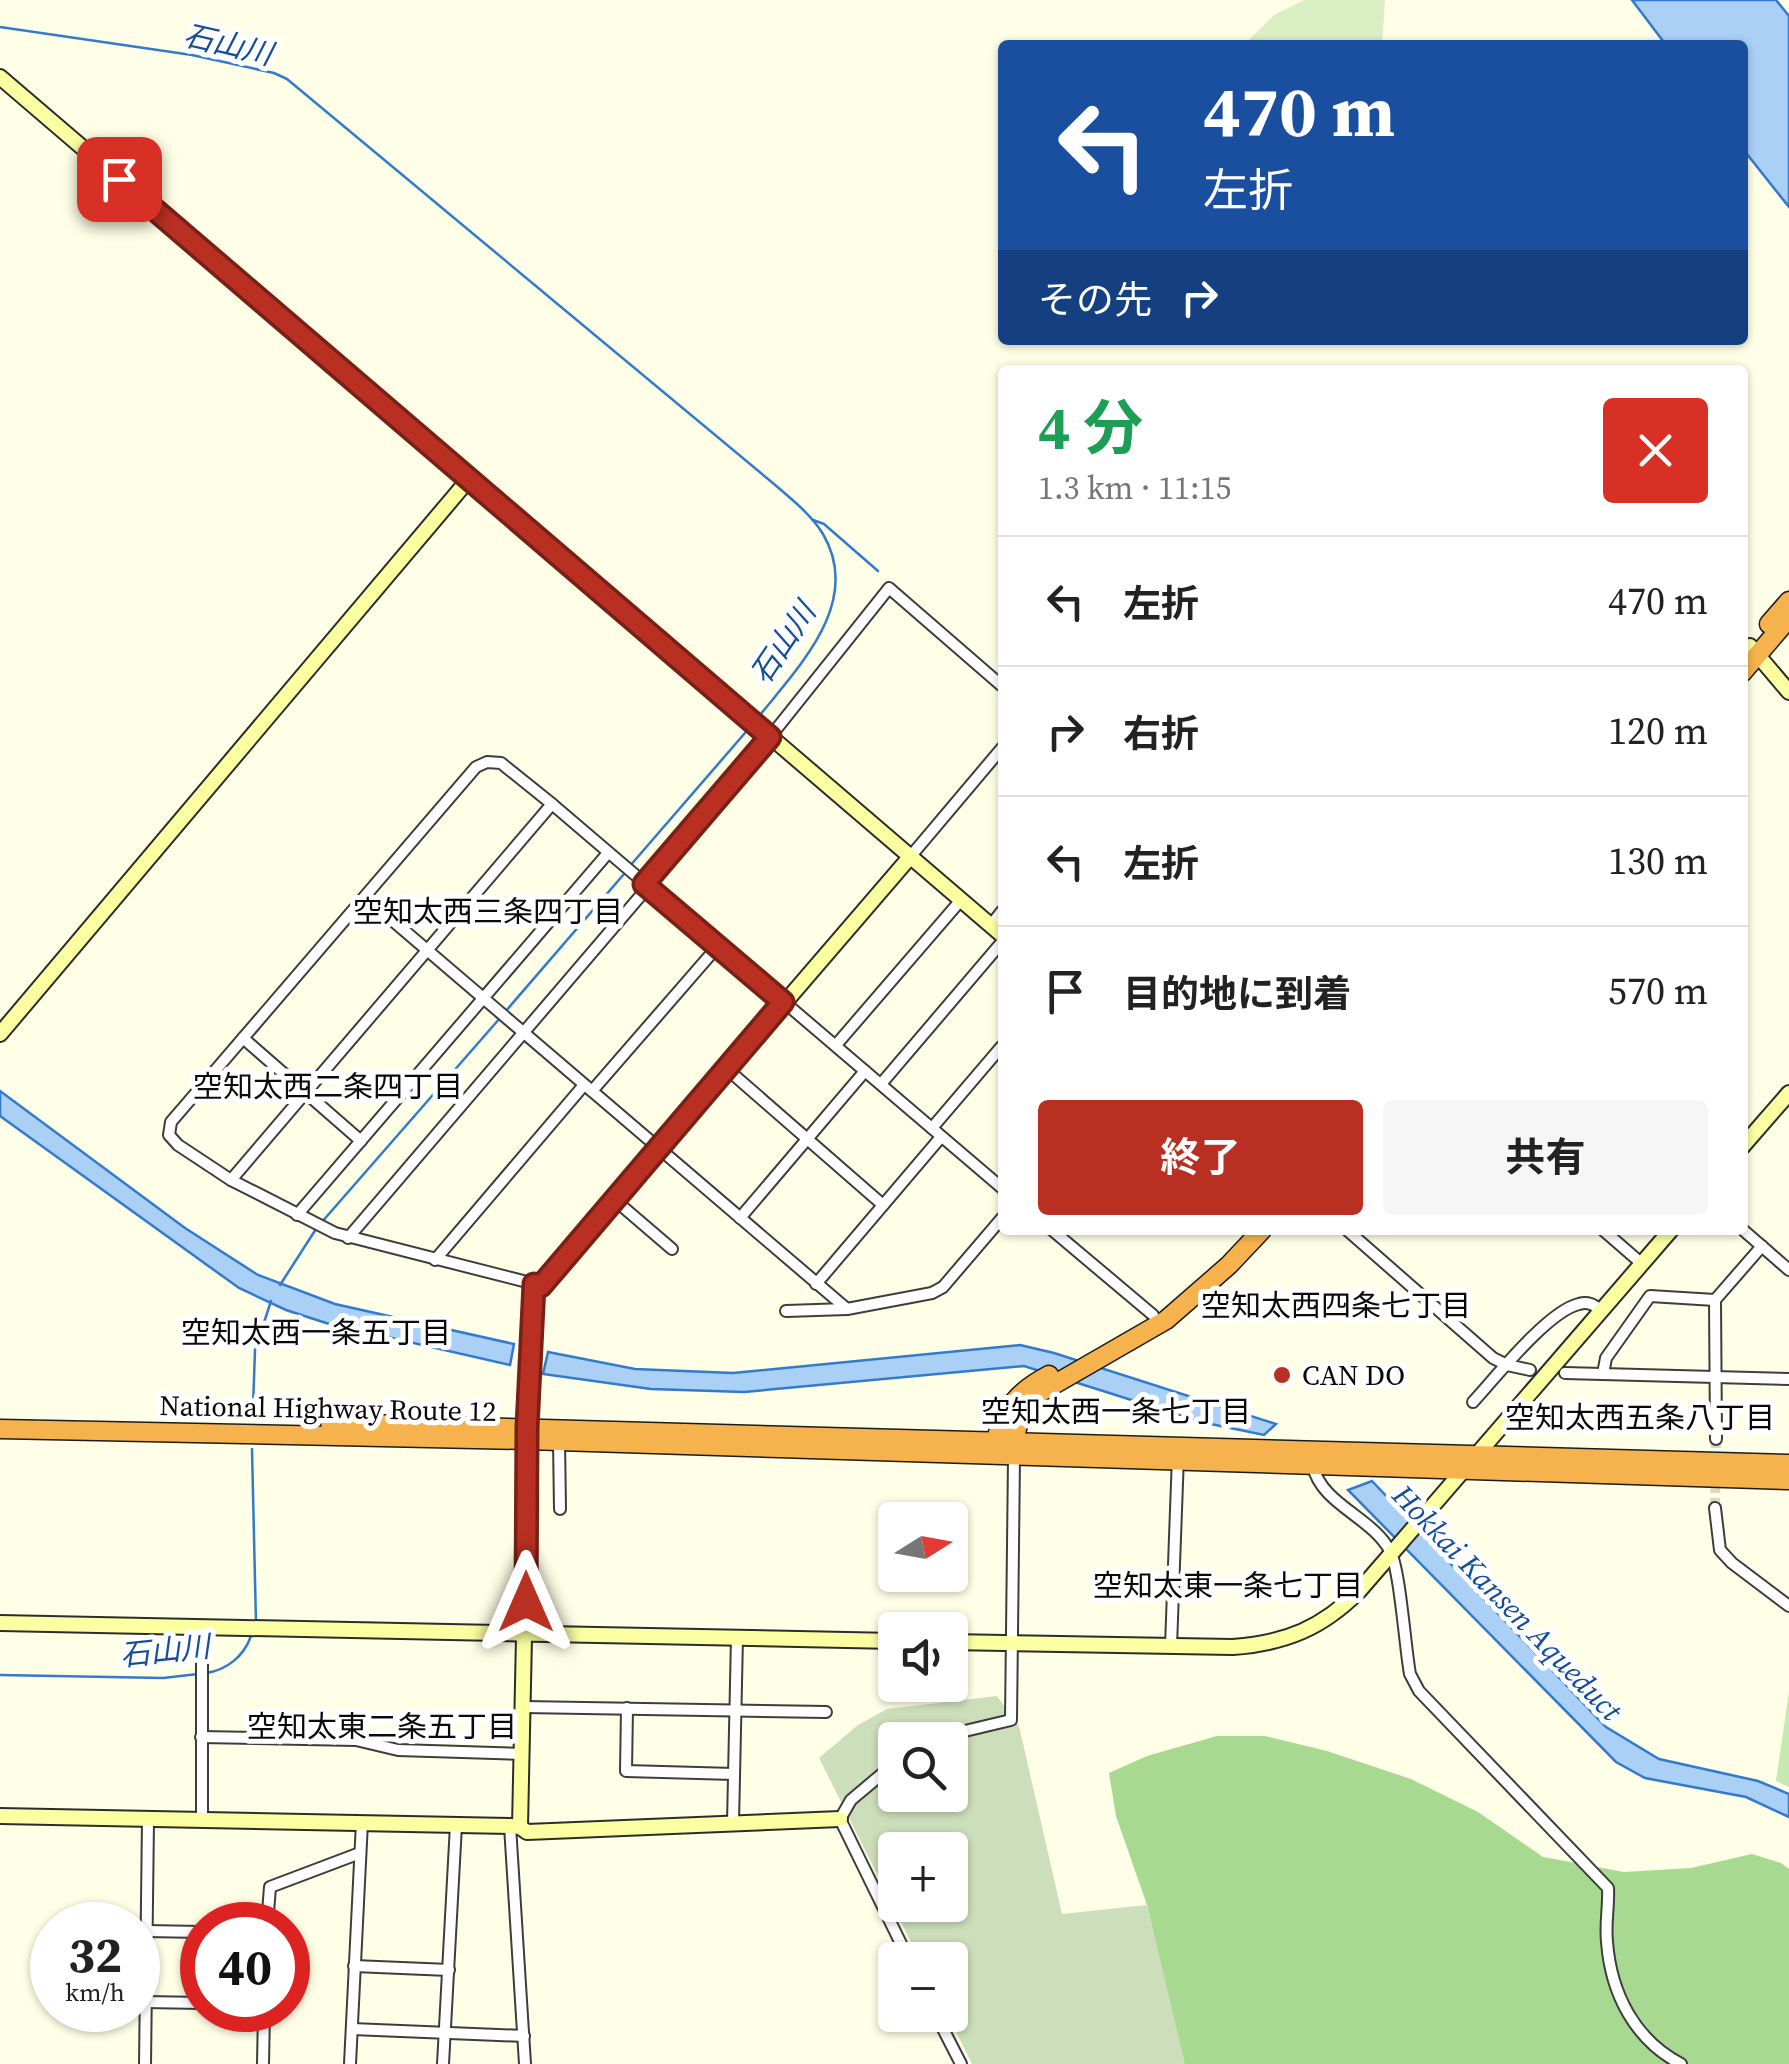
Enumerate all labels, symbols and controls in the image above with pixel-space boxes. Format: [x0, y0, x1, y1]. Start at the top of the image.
water label: 石山川 [180, 14, 279, 75]
text: 470 m [1203, 63, 1395, 159]
icon: left [1038, 80, 1168, 210]
pin [77, 137, 162, 222]
icon: arrive [92, 152, 147, 207]
text: 左折 [1203, 159, 1293, 221]
icon: right [1172, 270, 1227, 325]
text: その先 [1038, 274, 1152, 326]
text: 4 分 [1038, 387, 1143, 469]
button: close [1603, 398, 1708, 503]
text: 1.3 km · 11:15 [1038, 466, 1232, 510]
icon: left [1038, 574, 1093, 629]
text: 470 m [1608, 575, 1708, 627]
text: 左折 [1123, 578, 1199, 630]
water label: 石山川 [740, 591, 826, 691]
icon: right [1038, 704, 1093, 759]
text: 120 m [1608, 705, 1708, 757]
text: 右折 [1123, 708, 1199, 760]
icon: left [1038, 834, 1093, 889]
text: 130 m [1608, 835, 1708, 887]
text: 左折 [1123, 838, 1199, 890]
district label: 空知太西三条四丁目 [353, 891, 623, 932]
icon: arrive [1038, 964, 1093, 1019]
text: 570 m [1608, 965, 1708, 1017]
text: 目的地に到着 [1123, 968, 1351, 1020]
district label: 空知太西二条四丁目 [193, 1066, 463, 1107]
button: 終了 [1038, 1100, 1363, 1215]
button: 共有 [1383, 1100, 1708, 1215]
district label: 空知太西四条七丁目 [1201, 1285, 1471, 1326]
district label: 空知太西一条五丁目 [181, 1312, 451, 1353]
place label: CAN DO [1302, 1356, 1405, 1394]
marker: CAN DO [1271, 1364, 1293, 1386]
street label: National Highway Route 12 [159, 1386, 497, 1430]
district label: 空知太西一条七丁目 [981, 1391, 1251, 1432]
district label: 空知太西五条八丁目 [1505, 1397, 1775, 1438]
water label: Hokkai Kansen Aqueduct [1383, 1475, 1632, 1731]
north arrow [878, 1502, 968, 1592]
map controls [878, 1502, 968, 2032]
position arrow [474, 1550, 578, 1654]
district label: 空知太東一条七丁目 [1093, 1565, 1363, 1606]
button: sound [878, 1612, 968, 1702]
water label: 石山川 [118, 1625, 215, 1676]
district label: 空知太東二条五丁目 [247, 1706, 517, 1747]
button: search [878, 1722, 968, 1812]
button: + [878, 1832, 968, 1922]
speed limit sign: 40 [180, 1902, 310, 2032]
text: 32 [68, 1920, 122, 1989]
button: − [878, 1942, 968, 2032]
text: km/h [65, 1975, 125, 2009]

